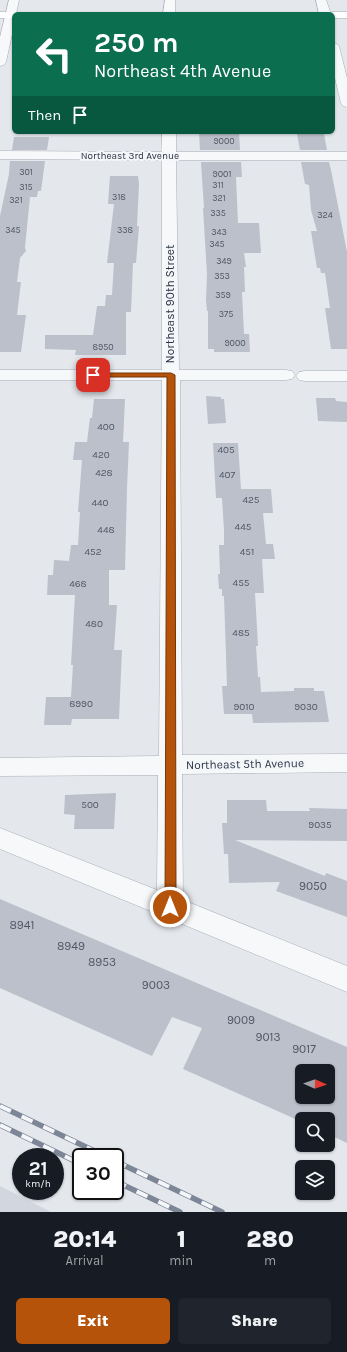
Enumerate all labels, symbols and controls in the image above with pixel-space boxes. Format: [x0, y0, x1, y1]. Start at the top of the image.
text: 250 m [94, 26, 179, 59]
icon: left [28, 28, 80, 80]
text: Northeast 4th Avenue [94, 60, 271, 82]
icon: arrive [69, 104, 91, 126]
text: Then [28, 106, 61, 124]
house number: 9000 [213, 136, 235, 146]
street label: Northeast 3rd Avenue [81, 150, 179, 162]
house number: 301 [19, 167, 33, 177]
house number: 9001 [213, 169, 231, 179]
house number: 311 [212, 180, 224, 190]
house number: 315 [19, 182, 33, 192]
house number: 318 [112, 192, 126, 202]
house number: 321 [212, 193, 226, 203]
house number: 321 [9, 195, 23, 205]
house number: 335 [210, 208, 226, 218]
house number: 324 [317, 210, 333, 220]
house number: 345 [5, 225, 21, 235]
house number: 338 [117, 225, 134, 235]
house number: 343 [211, 227, 227, 237]
house number: 345 [209, 239, 225, 249]
street label: Northeast 90th Street [163, 244, 177, 363]
house number: 349 [216, 256, 232, 266]
house number: 353 [214, 271, 230, 281]
house number: 359 [215, 290, 231, 300]
house number: 375 [219, 309, 233, 319]
house number: 9000 [224, 338, 246, 348]
house number: 8950 [92, 342, 114, 352]
pin [76, 358, 110, 392]
icon: arrive [82, 364, 104, 386]
house number: 400 [97, 421, 115, 433]
house number: 405 [217, 444, 235, 456]
house number: 420 [92, 449, 110, 461]
house number: 428 [95, 467, 113, 479]
house number: 407 [219, 469, 235, 481]
house number: 425 [242, 494, 260, 506]
house number: 440 [91, 497, 109, 509]
house number: 445 [235, 521, 252, 533]
house number: 448 [97, 524, 115, 536]
house number: 452 [84, 546, 102, 558]
house number: 451 [240, 546, 254, 558]
house number: 455 [233, 577, 250, 589]
house number: 468 [69, 578, 87, 590]
house number: 480 [85, 618, 103, 630]
house number: 485 [232, 627, 250, 639]
house number: 8990 [69, 698, 93, 710]
house number: 9010 [234, 701, 255, 713]
house number: 9030 [294, 701, 318, 713]
street label: Northeast 5th Avenue [186, 756, 304, 772]
house number: 500 [81, 799, 99, 811]
house number: 9035 [308, 819, 332, 831]
house number: 9050 [299, 879, 327, 893]
position arrow [149, 886, 191, 928]
house number: 8941 [9, 918, 35, 932]
house number: 8949 [57, 939, 85, 953]
house number: 8953 [88, 955, 116, 969]
house number: 9003 [142, 978, 170, 992]
house number: 9009 [227, 1013, 255, 1027]
house number: 9013 [255, 1030, 281, 1044]
house number: 9017 [292, 1042, 316, 1056]
north arrow [295, 1064, 335, 1104]
map controls [295, 1064, 335, 1200]
button: search [295, 1112, 335, 1152]
speed limit sign: 30 [72, 1148, 124, 1200]
text: 21 [28, 1157, 48, 1180]
button: layers [295, 1160, 335, 1200]
text: km/h [25, 1178, 51, 1190]
text: 20:14 [53, 1225, 116, 1253]
text: 1 [177, 1225, 186, 1253]
text: 280 [246, 1225, 294, 1253]
text: Arrival [66, 1253, 104, 1268]
text: min [169, 1253, 193, 1268]
text: m [264, 1253, 276, 1268]
button: Exit [16, 1298, 170, 1344]
button: Share [178, 1298, 331, 1344]

